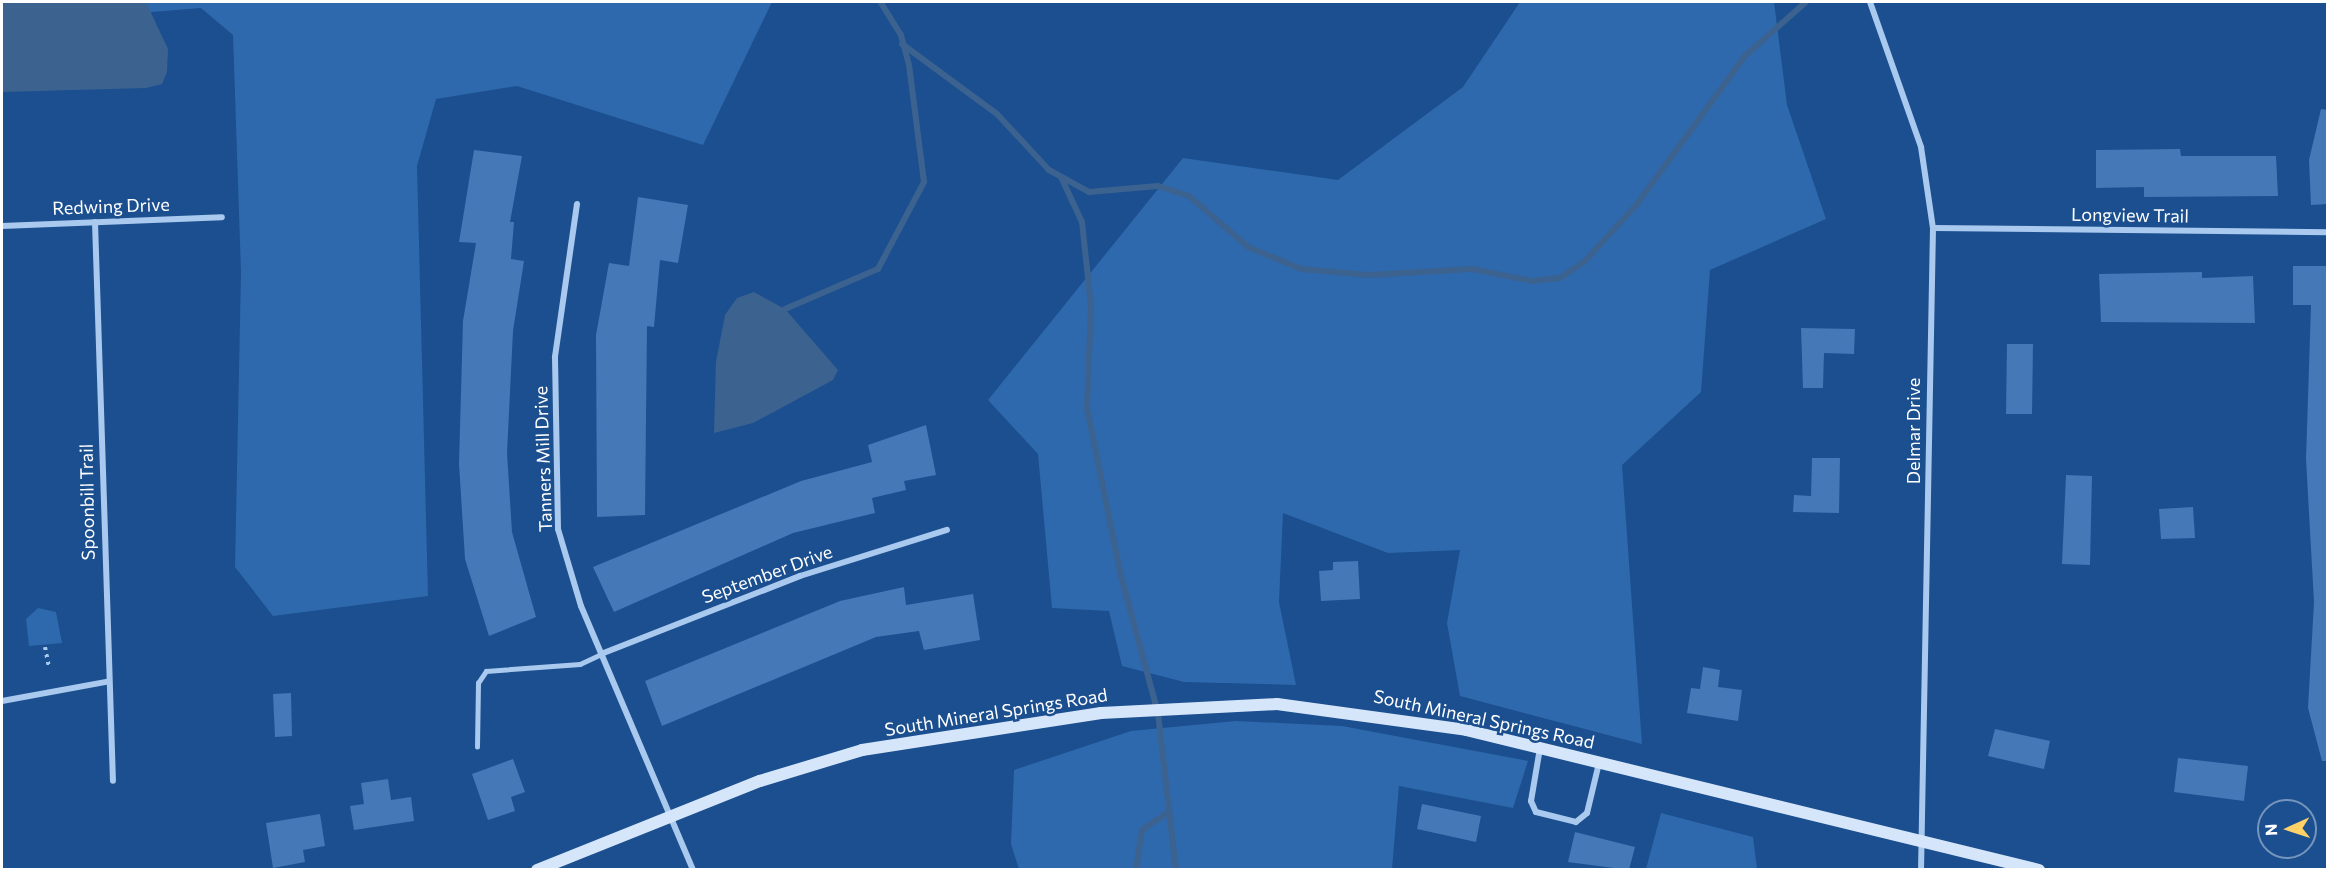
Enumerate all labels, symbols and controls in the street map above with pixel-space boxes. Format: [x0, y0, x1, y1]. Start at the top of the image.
street label: Redwing Drive [52, 193, 170, 219]
street label: Longview Trail [2071, 203, 2189, 227]
street label: Delmar Drive [1902, 378, 1924, 484]
street label: Tanners Mill Drive [530, 386, 556, 532]
street label: Spoonbill Trail [75, 444, 99, 560]
street label: September Drive [699, 540, 835, 608]
street label: South Mineral Springs Road [883, 684, 1109, 740]
street label: South Mineral Springs Road [1372, 685, 1596, 753]
north arrow [2257, 799, 2317, 859]
text: N [2261, 823, 2280, 836]

